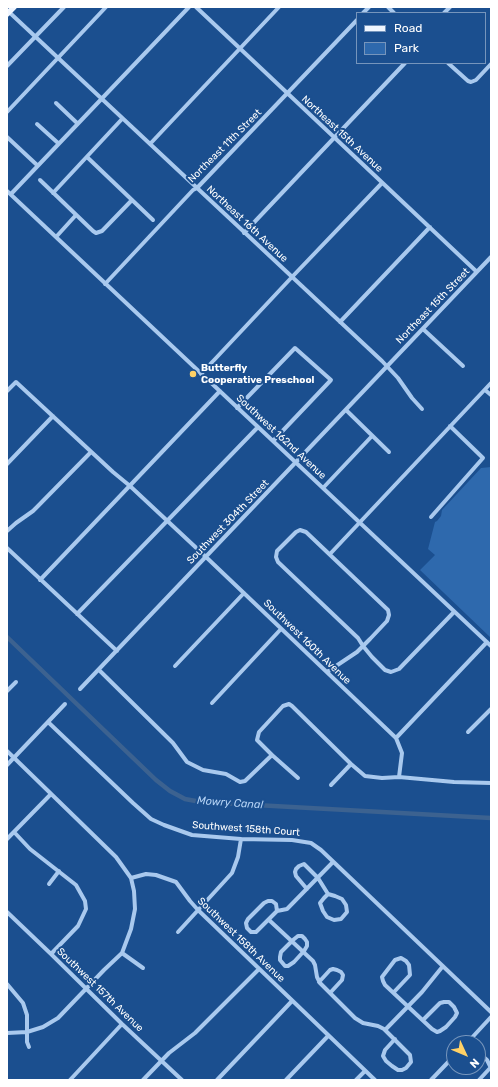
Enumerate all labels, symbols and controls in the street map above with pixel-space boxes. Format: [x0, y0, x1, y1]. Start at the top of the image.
legend [356, 12, 486, 64]
text: Road [394, 21, 422, 35]
text: Park [394, 41, 419, 55]
street label: Northeast 15th Avenue [299, 93, 385, 175]
street label: Northeast 11th Street [186, 107, 264, 185]
street label: Northeast 16th Avenue [204, 183, 290, 265]
street label: Northeast 15th Street [394, 266, 472, 346]
place label: Butterfly Cooperative Preschool [201, 362, 314, 386]
marker: Butterfly Cooperative Preschool [188, 369, 198, 379]
street label: Southwest 162nd Avenue [234, 392, 328, 482]
street label: Southwest 304th Street [185, 477, 271, 567]
street label: Southwest 160th Avenue [261, 597, 353, 687]
water label: Mowry Canal [196, 794, 264, 812]
street label: Southwest 158th Court [192, 819, 300, 839]
street label: Southwest 158th Avenue [195, 895, 287, 985]
street label: Southwest 157th Avenue [54, 946, 146, 1034]
north arrow [446, 1035, 486, 1075]
text: N [467, 1056, 482, 1070]

